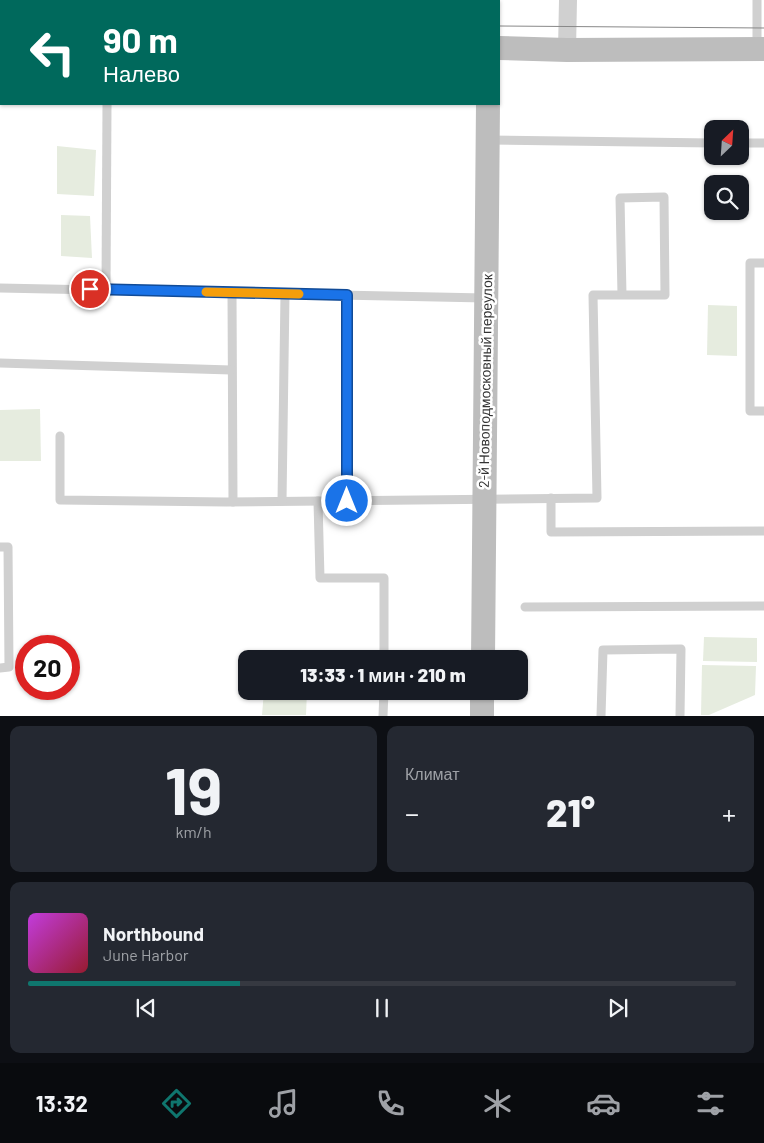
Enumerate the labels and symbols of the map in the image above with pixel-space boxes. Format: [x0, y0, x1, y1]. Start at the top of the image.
north arrow [704, 120, 749, 165]
pin [69, 268, 111, 310]
street label: 2-й Новоподмосковный переулок [475, 273, 495, 488]
position arrow [320, 474, 372, 526]
speed limit sign: 20 [15, 635, 80, 700]

